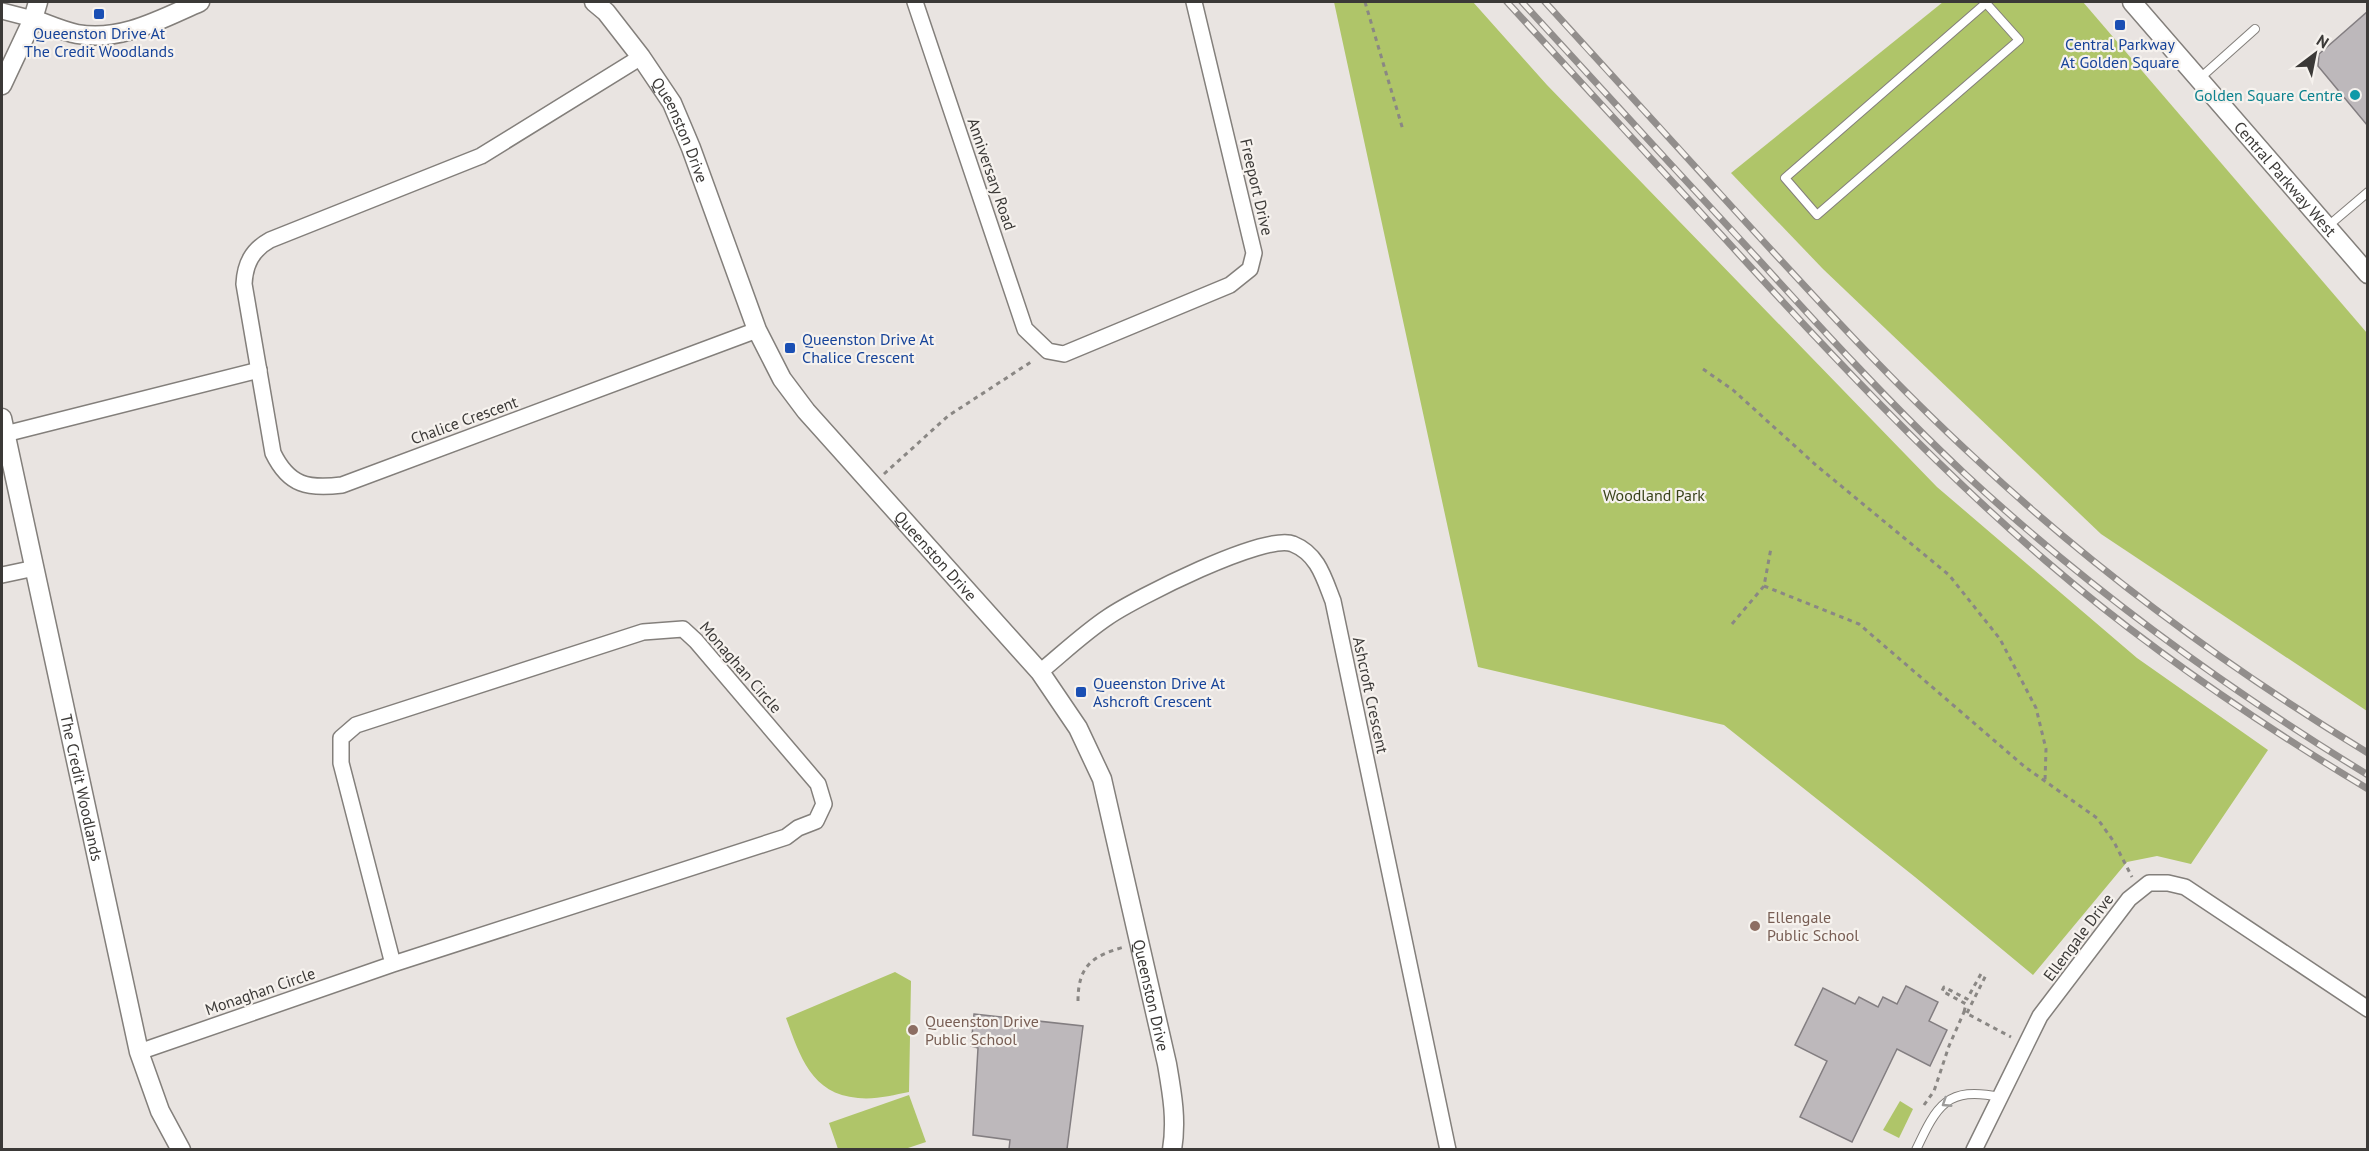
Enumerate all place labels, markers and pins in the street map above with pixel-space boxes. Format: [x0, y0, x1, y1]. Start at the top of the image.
marker: Queenston Drive At The Credit Woodlands [92, 7, 106, 21]
marker: Central Parkway At Golden Square [2113, 18, 2127, 32]
place label: Queenston Drive At The Credit Woodlands [24, 23, 174, 61]
place label: Central Parkway At Golden Square [2061, 34, 2179, 72]
place label: Golden Square Centre [2194, 85, 2343, 105]
marker: Golden Square Centre [2348, 88, 2362, 102]
place label: Queenston Drive At Chalice Crescent [802, 329, 935, 367]
marker: Queenston Drive At Chalice Crescent [783, 341, 797, 355]
place label: Queenston Drive At Ashcroft Crescent [1093, 673, 1226, 711]
marker: Queenston Drive At Ashcroft Crescent [1074, 685, 1088, 699]
place label: Ellengale Public School [1767, 907, 1859, 945]
marker: Ellengale Public School [1748, 919, 1762, 933]
place label: Queenston Drive Public School [925, 1011, 1039, 1049]
marker: Queenston Drive Public School [906, 1023, 920, 1037]

